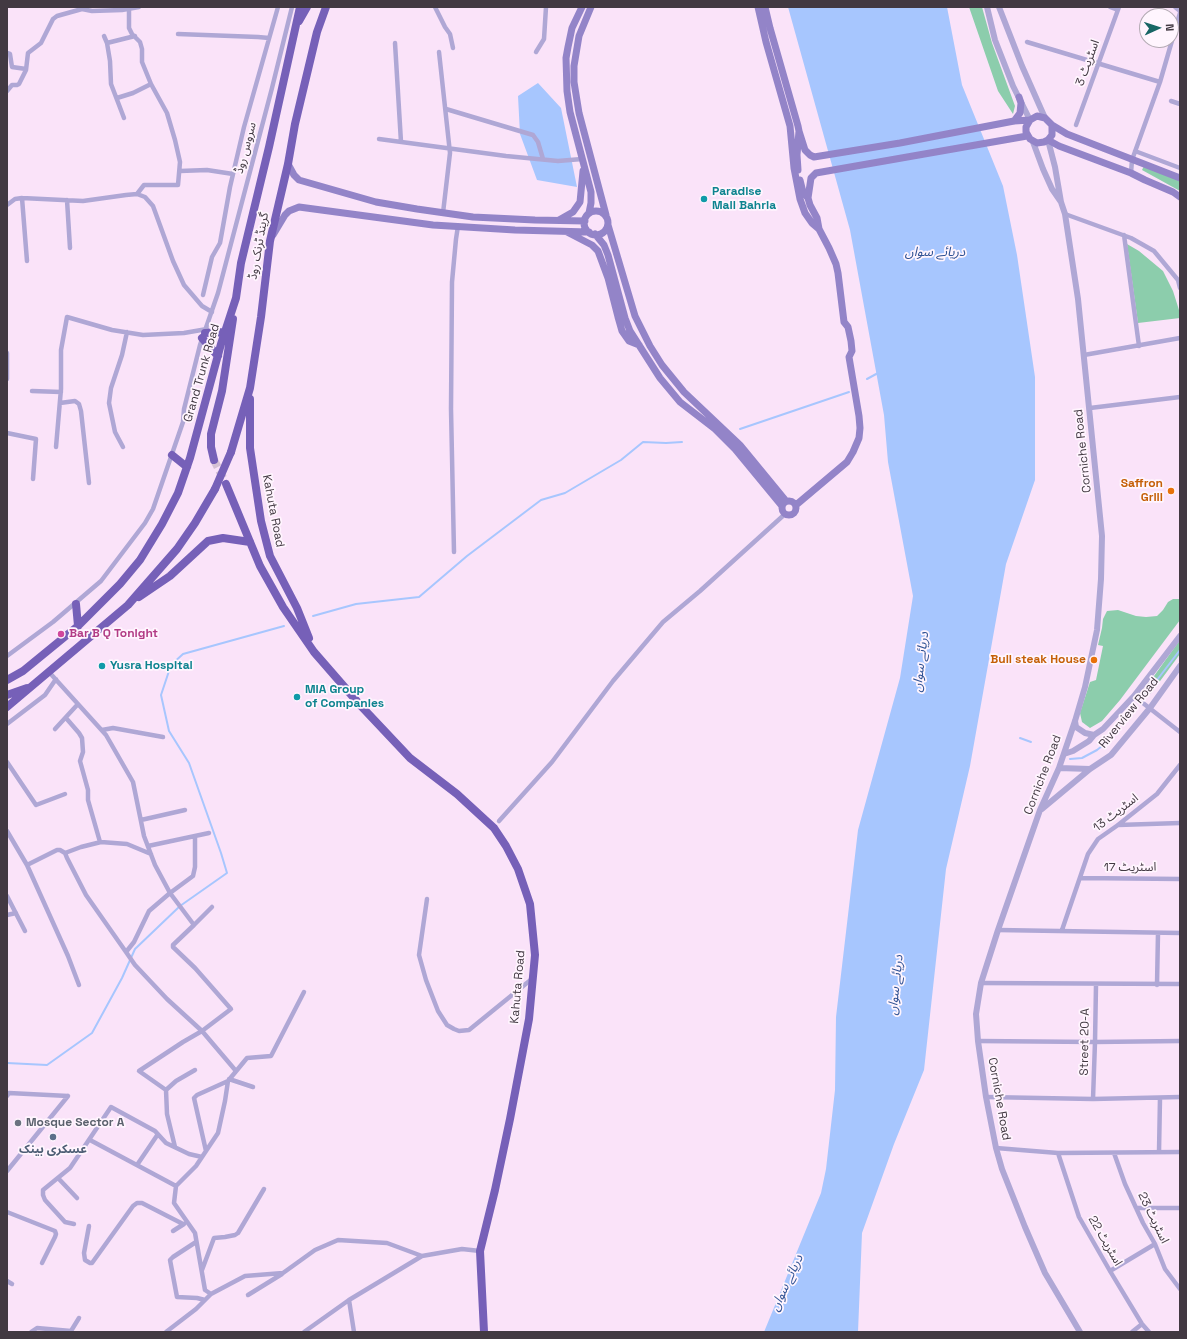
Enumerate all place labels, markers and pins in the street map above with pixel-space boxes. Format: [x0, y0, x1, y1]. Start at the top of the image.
place label: Paradise Mall Bahria [712, 185, 776, 213]
marker: Paradise Mall Bahria [699, 194, 709, 204]
place label: Saffron Grill [1121, 477, 1163, 505]
marker: Saffron Grill [1166, 486, 1176, 496]
place label: Bar B Q Tonight [69, 627, 158, 641]
marker: Bar B Q Tonight [56, 629, 66, 639]
place label: Bull steak House [990, 653, 1086, 667]
marker: Bull steak House [1089, 655, 1099, 665]
place label: Yusra Hospital [110, 659, 193, 673]
marker: Yusra Hospital [97, 661, 107, 671]
place label: MIA Group of Companies [305, 683, 384, 711]
marker: MIA Group of Companies [292, 692, 302, 702]
place label: Mosque Sector A [26, 1116, 124, 1130]
marker: Mosque Sector A [13, 1118, 23, 1128]
marker: عسکری بینک [48, 1132, 58, 1142]
place label: عسکری بینک [19, 1143, 87, 1157]

